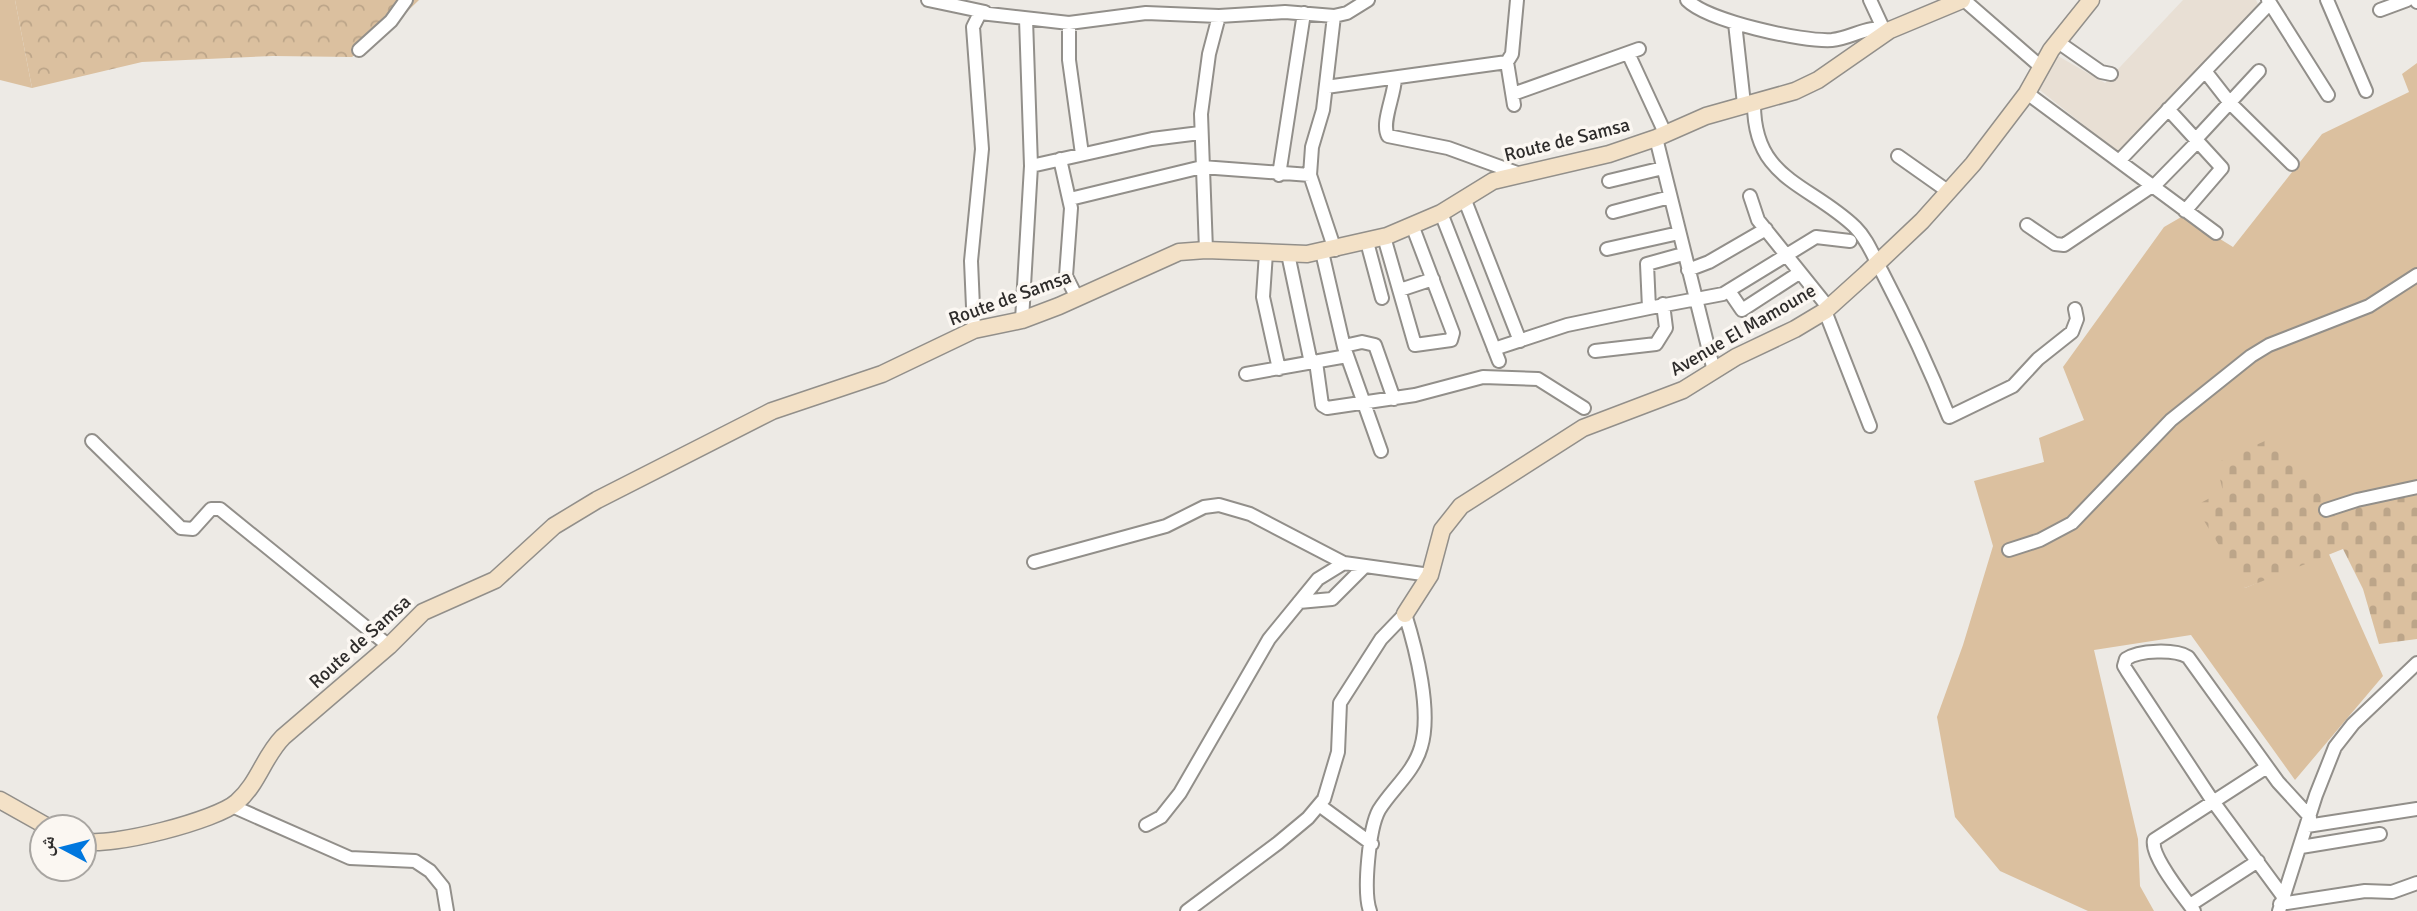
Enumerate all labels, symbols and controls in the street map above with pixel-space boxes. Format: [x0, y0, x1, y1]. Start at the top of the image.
street label: Route de Samsa [1502, 113, 1632, 167]
street label: Route de Samsa [945, 265, 1075, 331]
street label: Avenue El Mamoune [1666, 279, 1820, 381]
street label: Route de Samsa [304, 590, 416, 694]
north arrow [28, 813, 98, 883]
text: ش [34, 835, 60, 858]

